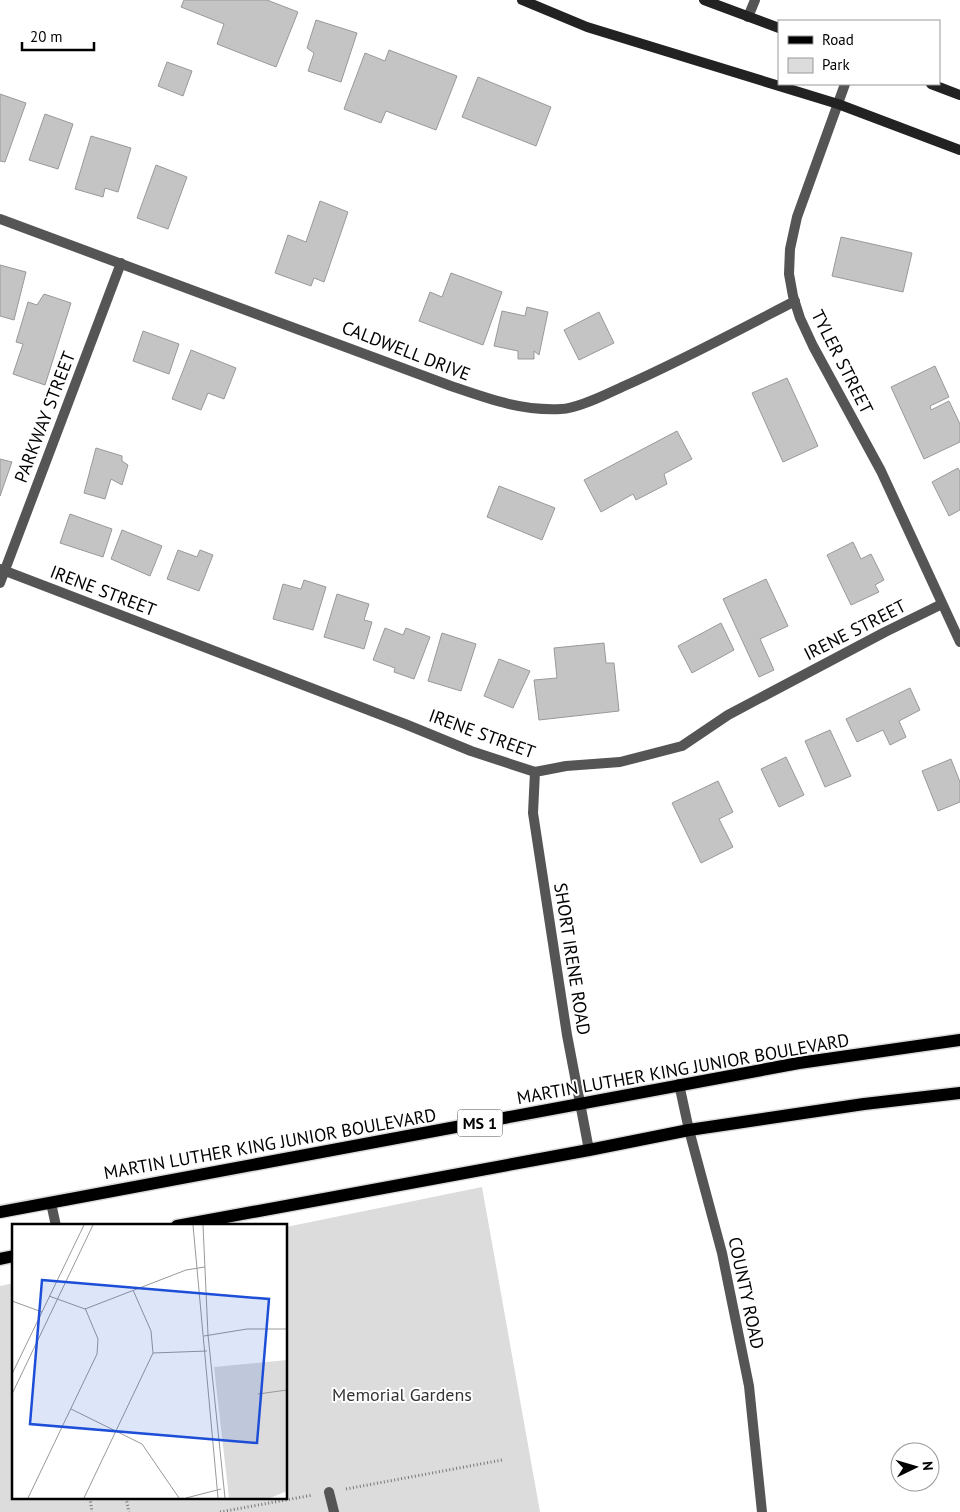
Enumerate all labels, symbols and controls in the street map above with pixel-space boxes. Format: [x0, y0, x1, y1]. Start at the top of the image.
scale bar [22, 20, 95, 52]
legend [778, 20, 940, 85]
text: 20 m [30, 27, 63, 46]
text: Road [822, 30, 854, 49]
text: Park [822, 55, 850, 74]
street label: TYLER STREET [806, 306, 879, 418]
street label: CALDWELL DRIVE [339, 315, 474, 386]
street label: PARKWAY STREET [9, 348, 80, 486]
street label: IRENE STREET [47, 560, 159, 621]
street label: IRENE STREET [800, 594, 910, 665]
street label: IRENE STREET [426, 704, 539, 763]
street label: SHORT IRENE ROAD [549, 881, 596, 1037]
street label: MARTIN LUTHER KING JUNIOR BOULEVARD [515, 1028, 851, 1109]
street label: MARTIN LUTHER KING JUNIOR BOULEVARD [102, 1103, 438, 1184]
road number: MS 1 [458, 1110, 502, 1136]
inset map [12, 1224, 288, 1500]
street label: COUNTY ROAD [723, 1235, 770, 1351]
park label: Memorial Gardens [332, 1383, 472, 1406]
north arrow [890, 1442, 940, 1492]
text: N [919, 1460, 937, 1471]

